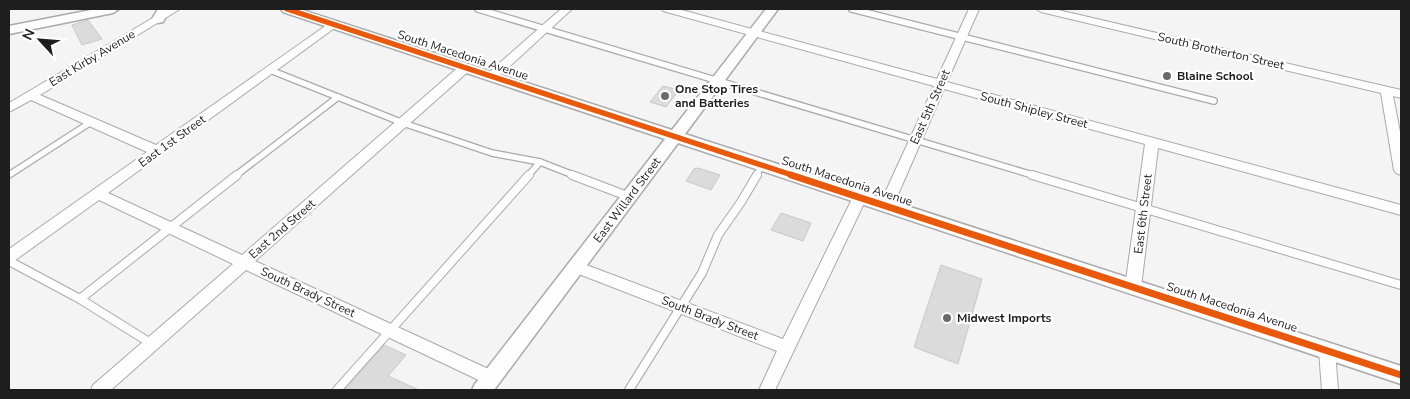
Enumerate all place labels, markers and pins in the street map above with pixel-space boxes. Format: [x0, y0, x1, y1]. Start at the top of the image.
place label: Blaine School [1177, 68, 1254, 84]
marker: Blaine School [1161, 70, 1173, 82]
place label: One Stop Tires and Batteries [675, 81, 758, 111]
marker: One Stop Tires and Batteries [659, 90, 671, 102]
place label: Midwest Imports [957, 310, 1052, 326]
marker: Midwest Imports [941, 312, 953, 324]

